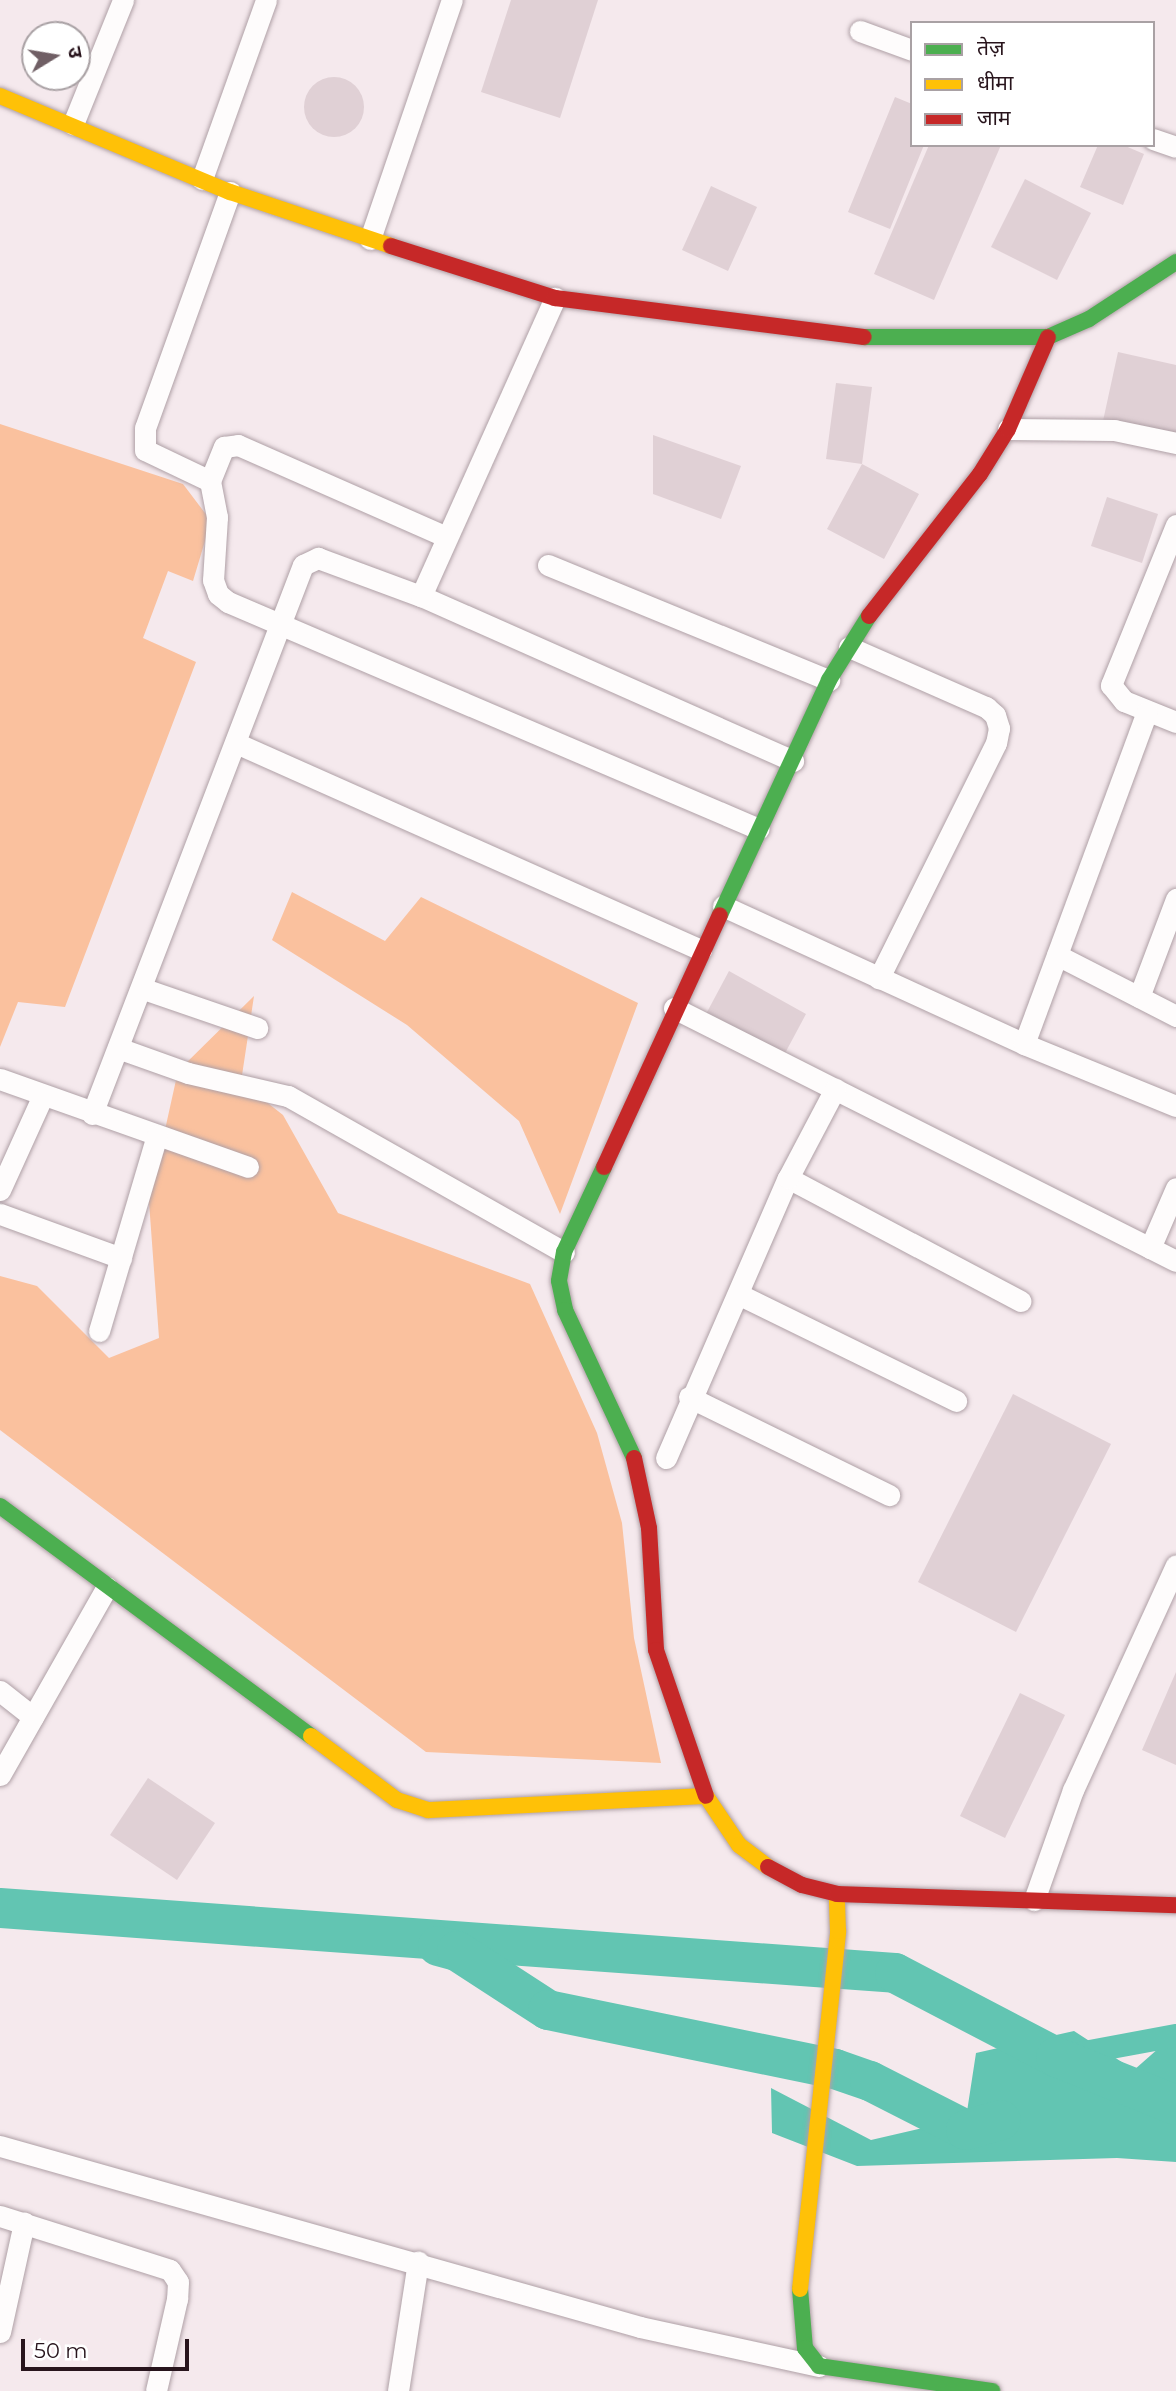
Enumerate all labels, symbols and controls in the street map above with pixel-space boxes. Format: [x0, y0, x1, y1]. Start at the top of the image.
north arrow [21, 21, 91, 91]
legend [910, 21, 1155, 147]
text: तेज़ [977, 35, 1005, 60]
text: उ [63, 45, 87, 60]
text: धीमा [977, 70, 1013, 95]
text: जाम [977, 105, 1011, 130]
scale bar [24, 2324, 192, 2368]
text: 50 m [34, 2338, 88, 2363]

